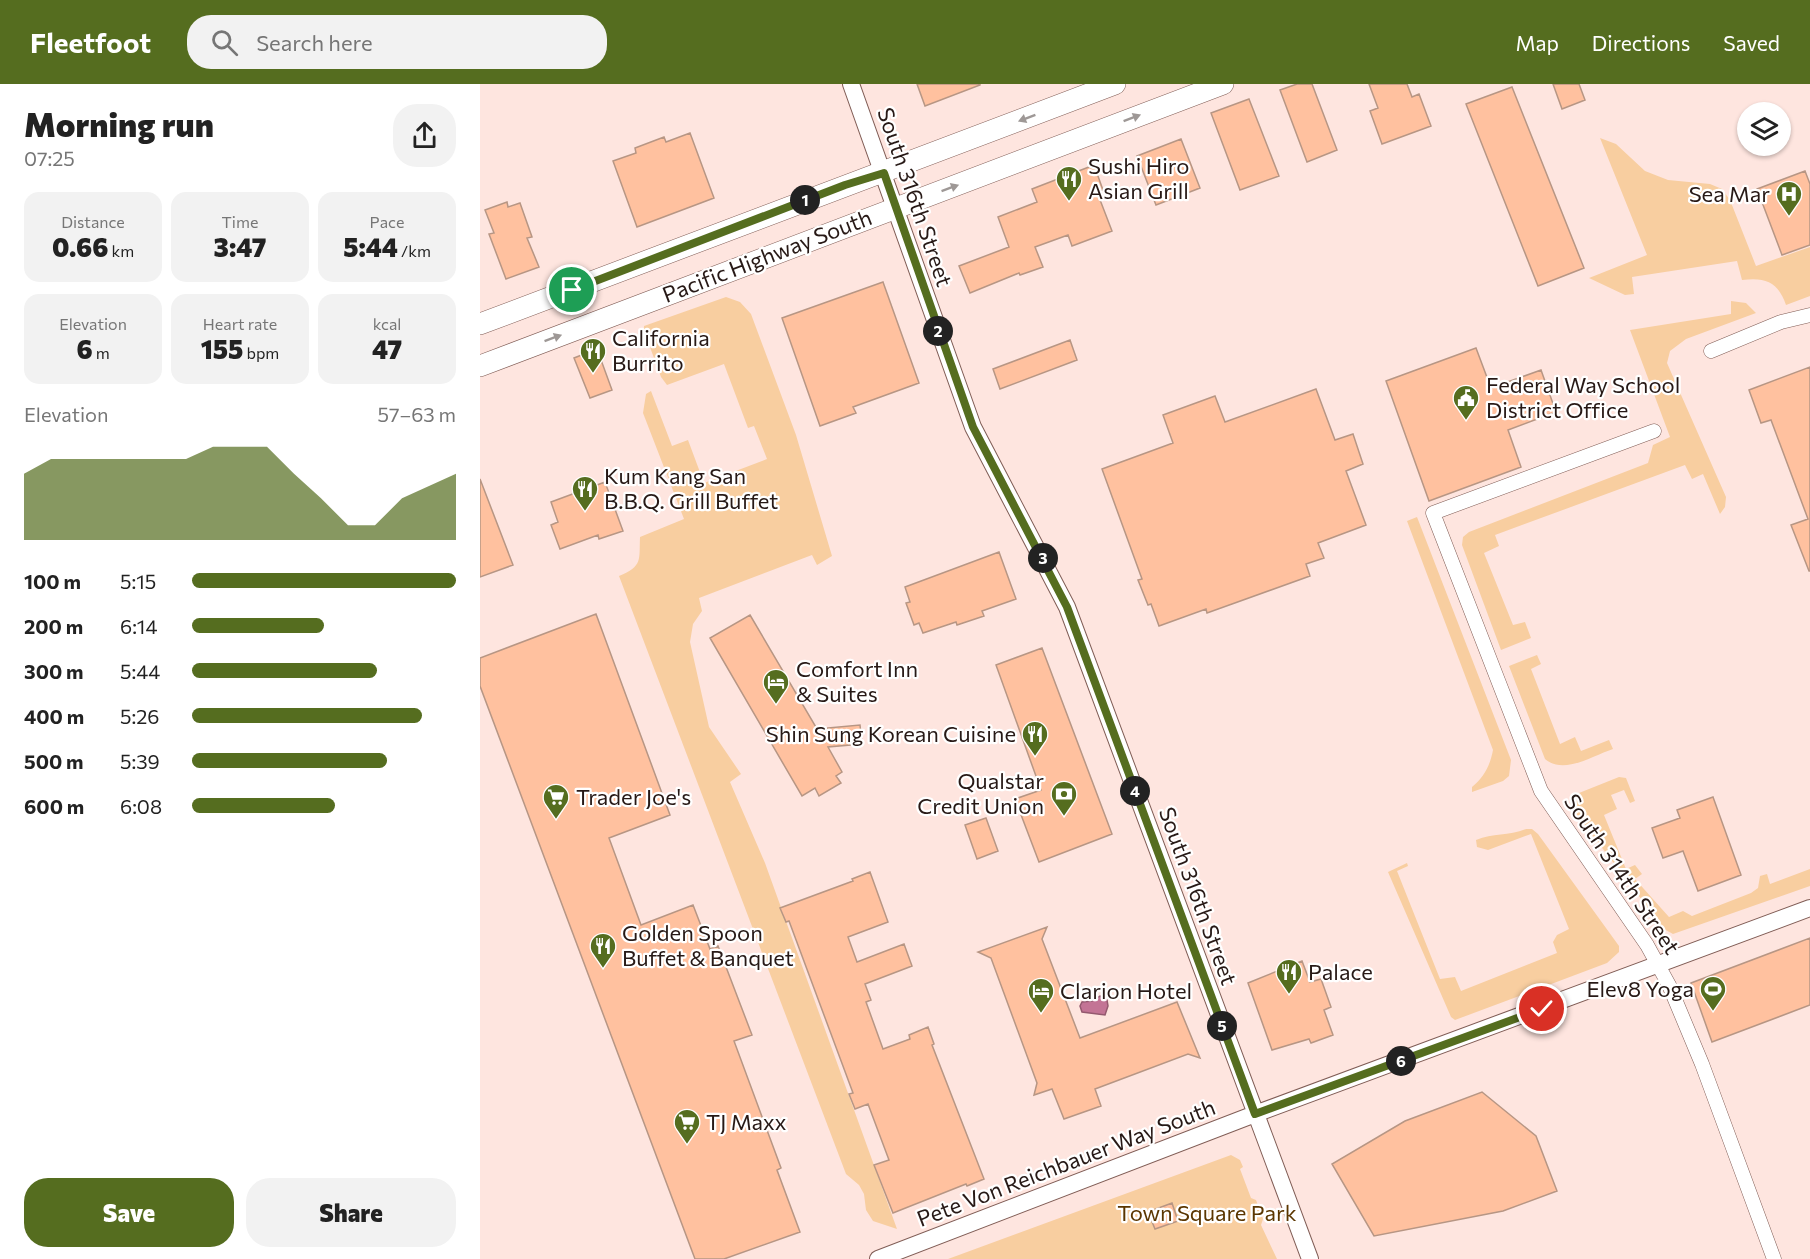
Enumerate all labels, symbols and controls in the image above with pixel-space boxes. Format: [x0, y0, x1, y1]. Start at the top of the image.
search box [187, 15, 607, 69]
text: Fleetfoot [30, 25, 151, 59]
icon: search [208, 26, 241, 59]
text: Search here [256, 29, 373, 56]
text: Map [1516, 30, 1559, 55]
text: Directions [1592, 30, 1690, 55]
text: Saved [1723, 30, 1780, 55]
map controls [1737, 102, 1791, 156]
button: layers [1737, 102, 1791, 156]
text: Morning run [24, 103, 214, 144]
button: share [393, 104, 456, 167]
street label: South 316th Street [872, 104, 959, 290]
one-way arrow [1017, 113, 1035, 123]
one-way arrow [1123, 113, 1141, 122]
text: 07:25 [24, 146, 75, 170]
place label: Sushi Hiro Asian Grill [1088, 152, 1189, 204]
restaurant icon: Sushi Hiro Asian Grill [1054, 164, 1084, 202]
hospital icon: Sea Mar [1774, 179, 1804, 217]
place label: Sea Mar [1689, 180, 1770, 207]
one-way arrow [941, 183, 959, 192]
pin: 1 [790, 185, 820, 215]
text: 1 [801, 190, 809, 209]
street label: Pacific Highway South [658, 203, 875, 308]
text: Distance [61, 212, 125, 231]
text: Time [222, 212, 258, 231]
text: Pace [370, 212, 404, 231]
text: 0.66 [52, 231, 108, 262]
text: 3:47 [214, 231, 266, 262]
text: 5:44 [343, 231, 398, 262]
text: km [108, 241, 134, 260]
text: /km [398, 241, 431, 260]
pin [546, 264, 597, 315]
icon: arrive [555, 273, 588, 306]
text: Elevation [59, 314, 127, 333]
text: Heart rate [203, 314, 277, 333]
text: kcal [373, 314, 401, 333]
pin: 2 [923, 316, 953, 346]
text: 2 [933, 321, 943, 340]
place label: California Burrito [612, 324, 710, 376]
text: 6 [76, 333, 93, 364]
text: 155 [201, 333, 243, 364]
text: 47 [372, 333, 402, 364]
one-way arrow [544, 333, 562, 342]
restaurant icon: California Burrito [578, 336, 608, 374]
text: m [93, 343, 110, 362]
text: bpm [243, 343, 279, 362]
place label: Federal Way School District Office [1486, 371, 1680, 423]
public building icon: Federal Way School District Office [1451, 383, 1481, 421]
text: Elevation [24, 402, 109, 426]
text: 57–63 m [377, 402, 456, 426]
place label: Kum Kang San B.B.Q. Grill Buffet [604, 462, 778, 514]
restaurant icon: Kum Kang San B.B.Q. Grill Buffet [570, 474, 600, 512]
pin: 3 [1028, 543, 1058, 573]
text: 3 [1038, 548, 1048, 567]
text: 100 m [24, 569, 81, 593]
text: 5:15 [120, 569, 156, 593]
text: 200 m [24, 614, 83, 638]
text: 6:14 [120, 614, 157, 638]
place label: Comfort Inn & Suites [796, 655, 918, 707]
text: 300 m [24, 659, 84, 683]
text: 5:44 [120, 659, 160, 683]
hotel icon: Comfort Inn & Suites [761, 667, 791, 705]
text: 400 m [24, 704, 84, 728]
text: 5:26 [120, 704, 159, 728]
restaurant icon: Shin Sung Korean Cuisine [1020, 719, 1050, 757]
place label: Shin Sung Korean Cuisine [766, 720, 1016, 747]
text: 500 m [24, 749, 84, 773]
text: 5:39 [120, 749, 160, 773]
place label: Qualstar Credit Union [917, 767, 1044, 819]
pin: 4 [1120, 776, 1150, 806]
bank icon: Qualstar Credit Union [1049, 779, 1079, 817]
text: 4 [1130, 781, 1140, 800]
supermarket icon: Trader Joe's [541, 782, 571, 820]
place label: Trader Joe's [576, 783, 691, 810]
street label: South 314th Street [1559, 789, 1686, 959]
text: 600 m [24, 794, 84, 818]
text: 6:08 [120, 794, 162, 818]
street label: South 316th Street [1154, 803, 1243, 989]
place label: Golden Spoon Buffet & Banquet [622, 919, 794, 971]
restaurant icon: Golden Spoon Buffet & Banquet [588, 931, 618, 969]
restaurant icon: Palace [1274, 957, 1304, 995]
place label: Palace [1308, 958, 1373, 985]
sports icon: Elev8 Yoga [1698, 974, 1728, 1012]
place label: Elev8 Yoga [1586, 975, 1694, 1002]
hotel icon: Clarion Hotel [1026, 976, 1056, 1014]
place label: Clarion Hotel [1060, 977, 1192, 1004]
pin [1516, 983, 1567, 1034]
icon: check [1525, 992, 1558, 1025]
pin: 5 [1207, 1011, 1237, 1041]
text: 5 [1217, 1016, 1227, 1035]
pin: 6 [1386, 1046, 1416, 1076]
text: 6 [1396, 1051, 1406, 1070]
street label: Pete Von Reichbauer Way South [913, 1093, 1219, 1232]
supermarket icon: TJ Maxx [672, 1107, 702, 1145]
place label: TJ Maxx [706, 1108, 787, 1135]
button: Save [24, 1178, 234, 1247]
button: Share [246, 1178, 456, 1247]
park label: Town Square Park [1117, 1199, 1297, 1226]

